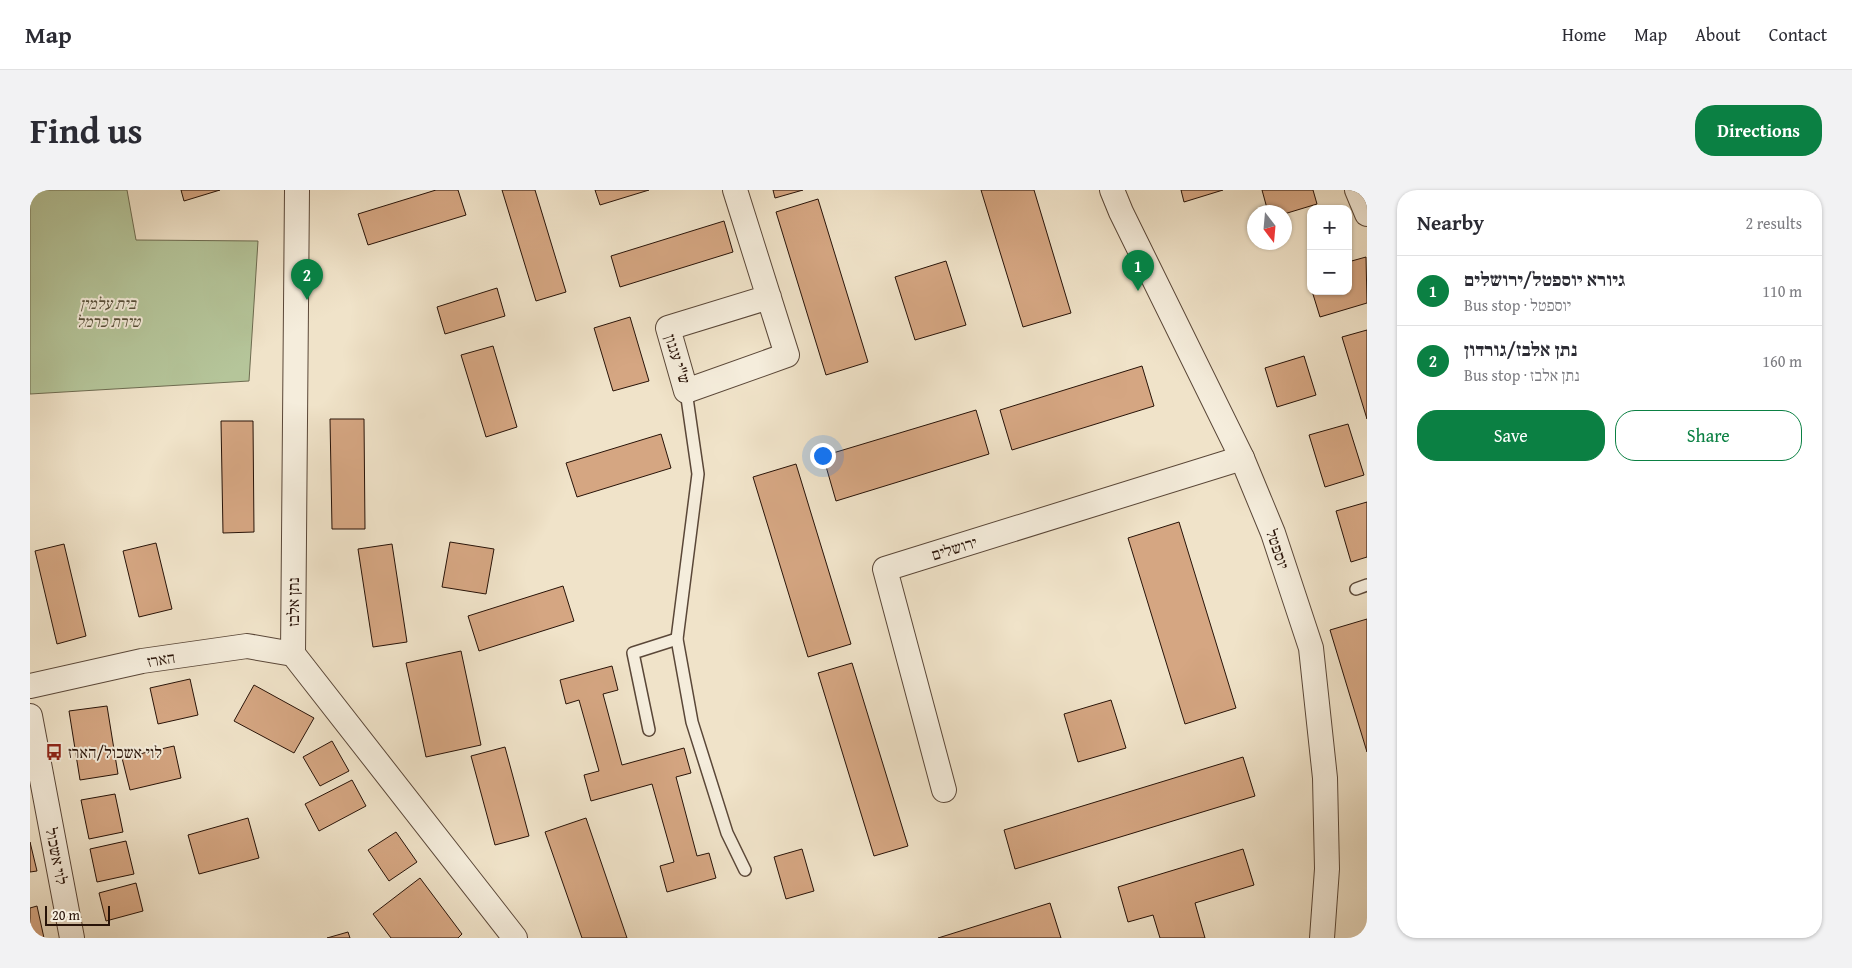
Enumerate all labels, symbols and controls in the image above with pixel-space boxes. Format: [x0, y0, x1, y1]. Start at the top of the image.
text: Map [25, 17, 72, 52]
text: Home [1562, 21, 1606, 48]
text: Map [1634, 21, 1667, 48]
text: About [1695, 21, 1741, 48]
text: Contact [1769, 21, 1827, 48]
text: Find us [30, 105, 143, 156]
button: Directions [1695, 105, 1822, 156]
north arrow [1247, 205, 1292, 250]
map controls [1307, 205, 1352, 295]
button: + [1307, 205, 1352, 250]
text: Nearby [1417, 207, 1484, 238]
text: 2 results [1745, 211, 1802, 235]
pin: 1 [1122, 250, 1154, 291]
button: − [1307, 250, 1352, 295]
pin: 2 [291, 259, 323, 300]
text: גיורא יוספטל/ירושלים [1464, 265, 1625, 293]
text: 1 [1429, 279, 1437, 303]
text: 110 m [1762, 279, 1802, 303]
park label: בית עלמין טירת כרמל [76, 291, 142, 333]
text: Bus stop · יוספטל [1464, 293, 1571, 317]
street label: ש"י עגנון [659, 331, 697, 387]
text: נתן אלבז/גורדון [1464, 335, 1577, 363]
text: 2 [1429, 349, 1437, 373]
text: 160 m [1762, 349, 1802, 373]
text: Bus stop · נתן אלבז [1464, 363, 1580, 387]
button: Save [1417, 410, 1605, 461]
button: Share [1615, 410, 1802, 461]
your location [810, 443, 836, 469]
street label: יוספטל [1260, 526, 1296, 572]
street label: ירושלים [928, 530, 980, 566]
street label: נתן אלבז [281, 577, 305, 627]
street label: הארז [145, 645, 177, 673]
place label: לוי אשכול/הארז [68, 740, 162, 764]
bus stop icon: לוי אשכול/הארז [44, 742, 64, 762]
street label: לוי אשכול [40, 825, 74, 887]
scale bar [45, 903, 110, 926]
text: 20 m [52, 905, 80, 925]

